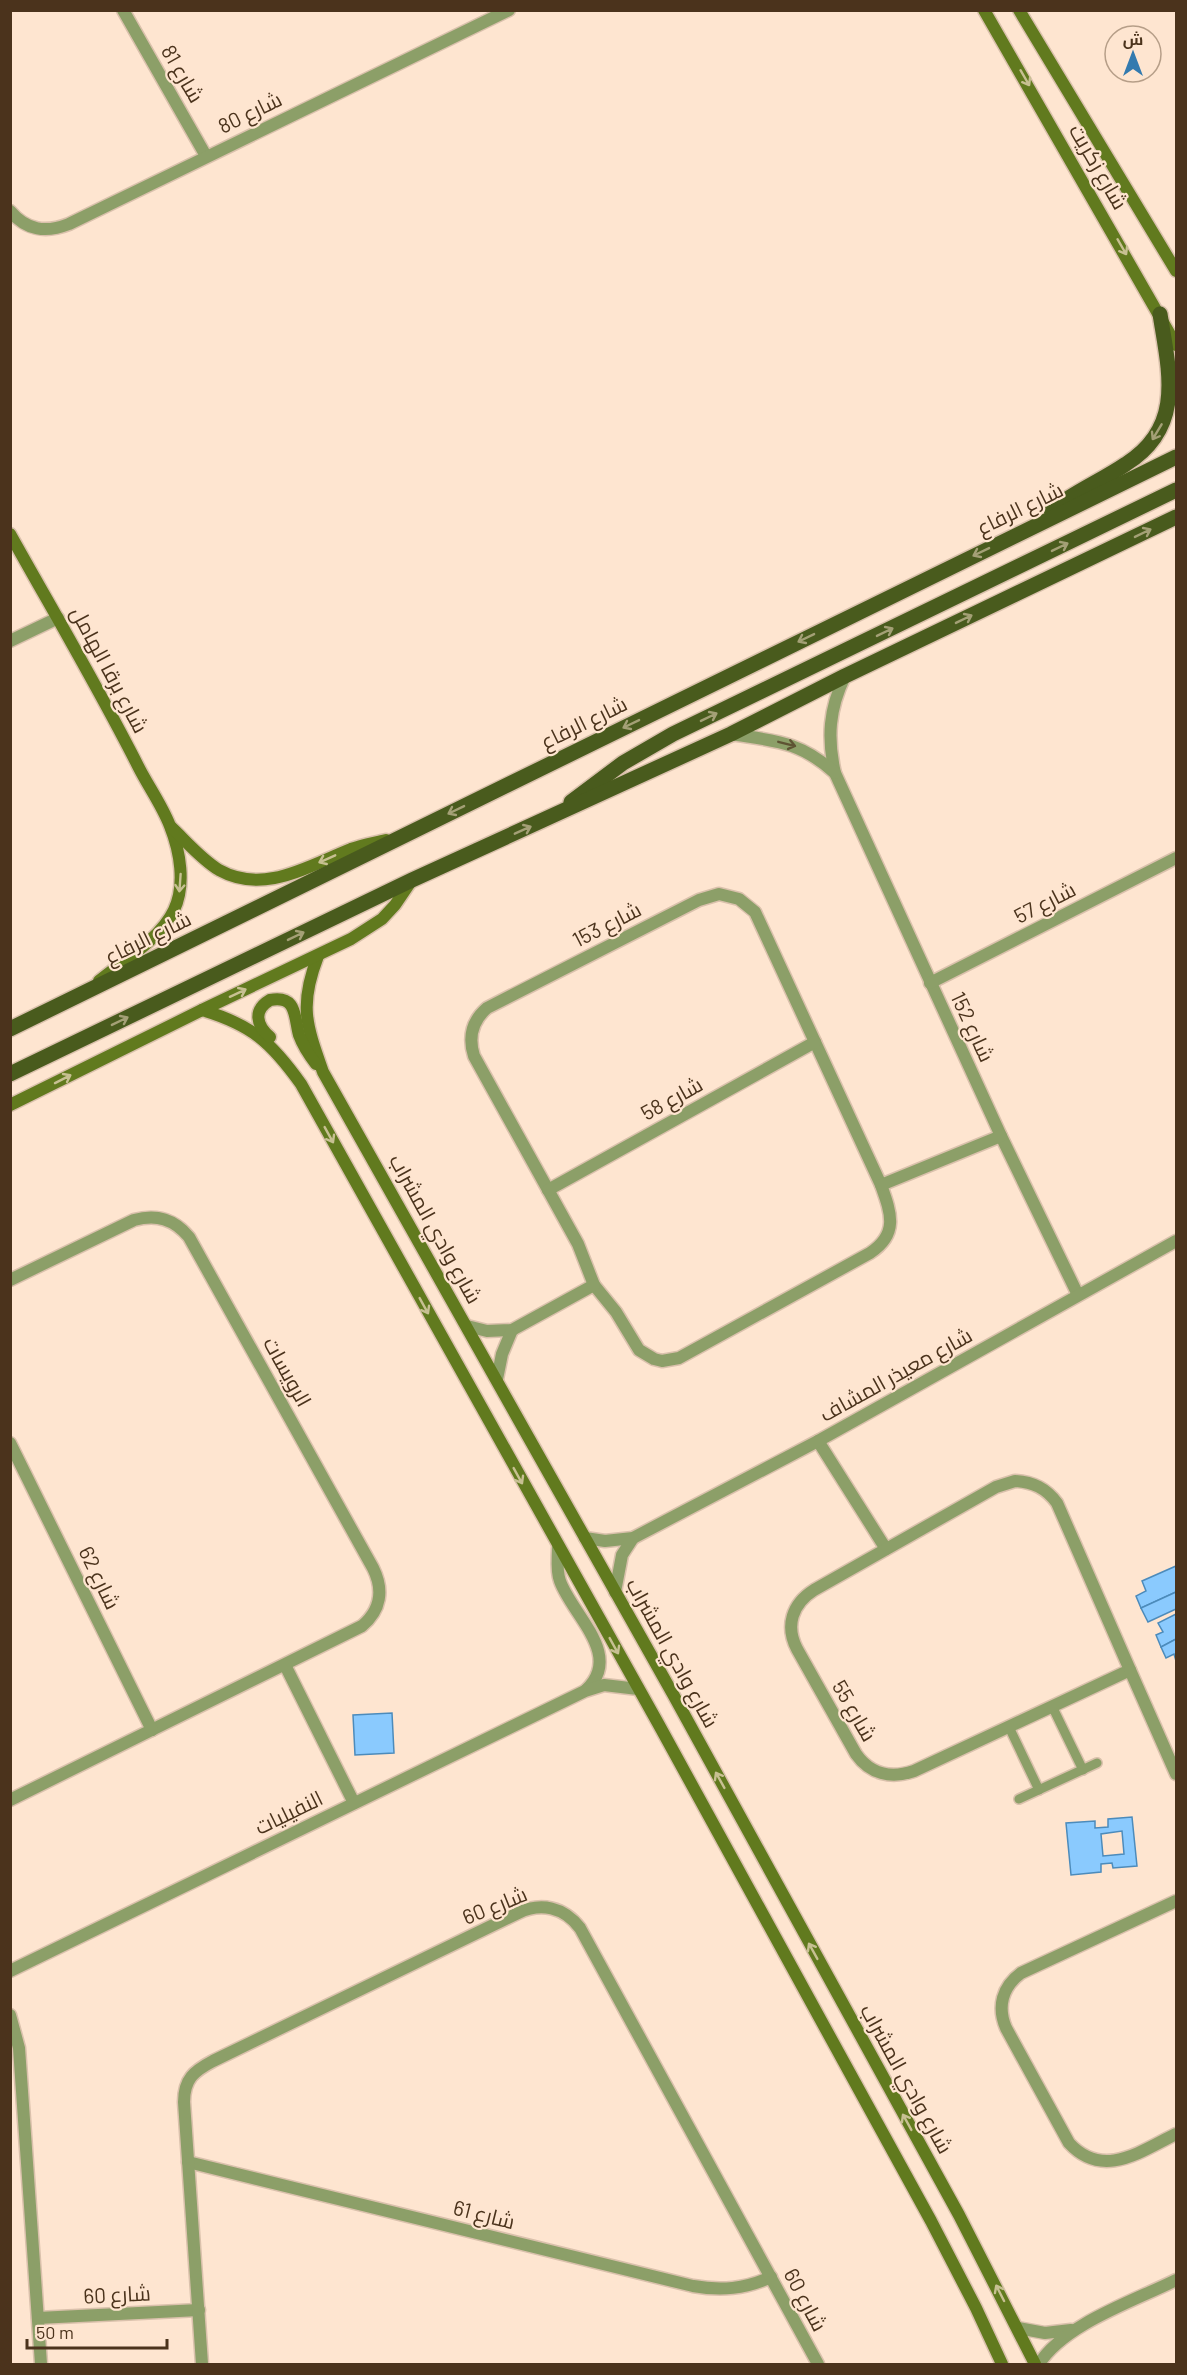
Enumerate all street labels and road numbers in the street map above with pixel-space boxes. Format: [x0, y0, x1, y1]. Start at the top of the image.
street label: شارع 81 [154, 40, 210, 108]
street label: شارع 80 [213, 86, 287, 140]
street label: شارع زكريت [1062, 119, 1134, 215]
street label: شارع الرفاع [972, 476, 1068, 542]
street label: شارع برقا الهامل [64, 602, 154, 738]
street label: شارع الرفاع [536, 690, 632, 756]
street label: شارع 57 [1009, 876, 1081, 930]
street label: شارع 153 [568, 896, 646, 954]
street label: شارع الرفاع [100, 905, 196, 971]
street label: شارع 152 [944, 987, 1000, 1067]
street label: شارع 58 [636, 1071, 708, 1127]
street label: شارع وادي المشراب [381, 1149, 488, 1310]
street label: شارع معيذر المشاف [815, 1321, 977, 1429]
street label: الرويسات [258, 1332, 318, 1411]
street label: شارع 62 [72, 1542, 126, 1614]
street label: شارع وادي المشراب [618, 1573, 725, 1734]
street label: شارع 55 [825, 1675, 883, 1747]
street label: النفيليات [250, 1785, 326, 1839]
street label: شارع 60 [458, 1880, 532, 1932]
street label: شارع وادي المشراب [852, 1999, 959, 2160]
street label: شارع 61 [450, 2194, 518, 2236]
street label: شارع 60 [777, 2264, 833, 2336]
street label: شارع 60 [83, 2279, 151, 2311]

